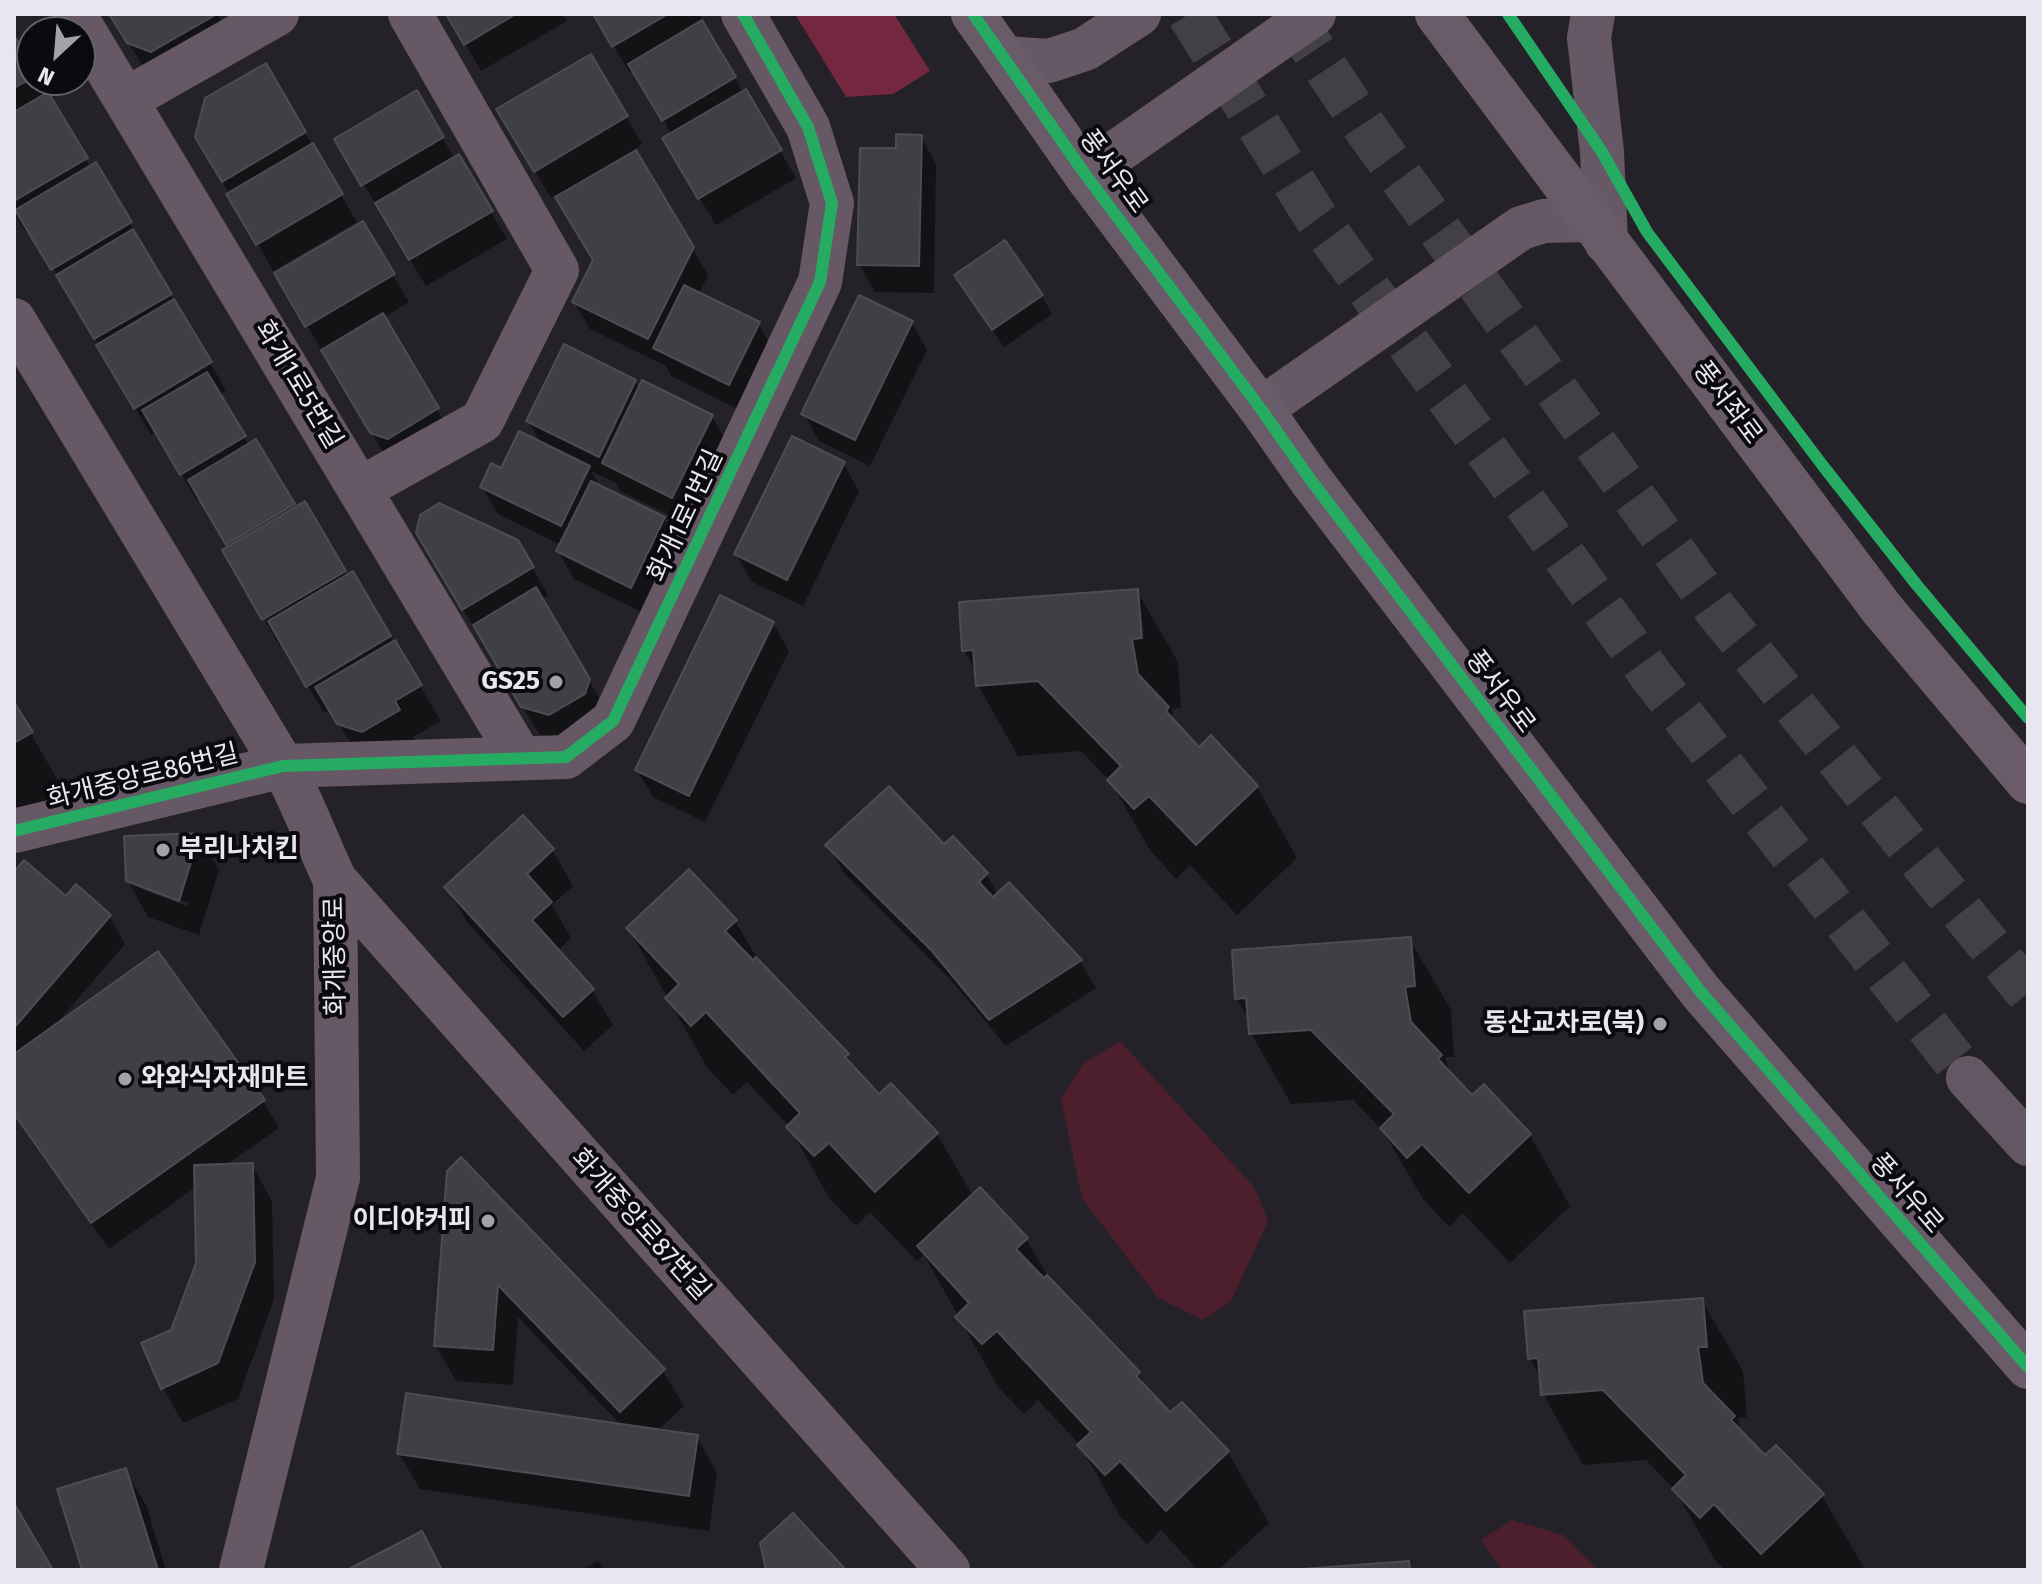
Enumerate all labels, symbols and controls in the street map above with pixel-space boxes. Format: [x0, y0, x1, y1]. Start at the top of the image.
north arrow [16, 16, 96, 96]
text: N [34, 61, 59, 92]
street label: 풍서우로 [1072, 124, 1154, 220]
street label: 화개1로5번길 [248, 315, 348, 455]
street label: 풍서좌로 [1686, 355, 1768, 451]
street label: 화개1로1번길 [642, 445, 730, 587]
street label: 풍서우로 [1459, 644, 1541, 740]
place label: GS25 [481, 666, 540, 698]
marker: GS25 [547, 673, 565, 691]
street label: 화개중앙로86번길 [44, 738, 242, 816]
place label: 부리나치킨 [179, 834, 299, 866]
marker: 부리나치킨 [154, 841, 172, 859]
street label: 화개중앙로 [319, 896, 353, 1016]
place label: 동산교차로(북) [1484, 1008, 1644, 1040]
marker: 동산교차로(북) [1651, 1015, 1669, 1033]
place label: 와와식자재마트 [141, 1063, 308, 1095]
marker: 와와식자재마트 [116, 1070, 134, 1088]
street label: 화개중앙로87번길 [564, 1143, 716, 1307]
street label: 풍서우로 [1863, 1148, 1949, 1240]
place label: 이디야커피 [352, 1205, 472, 1237]
marker: 이디야커피 [479, 1212, 497, 1230]

